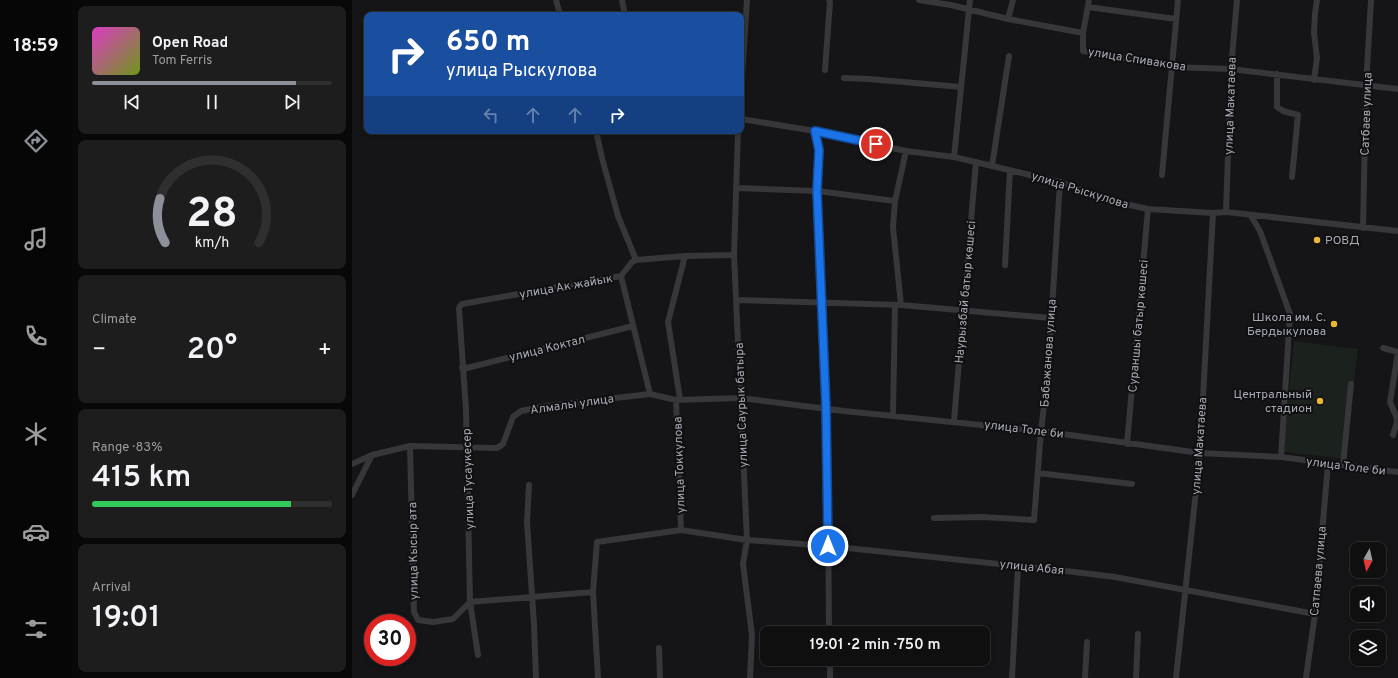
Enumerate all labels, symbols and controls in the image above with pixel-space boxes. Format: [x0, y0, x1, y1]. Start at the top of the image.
text: 650 m [446, 25, 530, 61]
icon: right [380, 28, 432, 80]
text: Open Road [152, 34, 228, 53]
text: 18:59 [14, 35, 58, 58]
street label: улица Спивакова [1087, 44, 1187, 76]
text: Tom Ferris [152, 53, 212, 69]
street label: улица Макатаева [1221, 57, 1241, 155]
text: улица Рыскулова [446, 60, 597, 83]
street label: Сатбаев улица [1358, 72, 1376, 156]
icon: previous [121, 91, 143, 113]
icon: pause [201, 91, 223, 113]
icon: next [281, 91, 303, 113]
icon: left [480, 104, 502, 126]
icon: ahead [522, 104, 544, 126]
icon: ahead [564, 104, 586, 126]
icon: right [606, 104, 628, 126]
icon: directions [22, 127, 50, 155]
pin [859, 127, 893, 161]
icon: arrive [865, 133, 887, 155]
street label: улица Рыскулова [1029, 169, 1130, 213]
text: 28 [186, 188, 238, 241]
street label: Наурызбай батыр көшесі [952, 220, 980, 364]
icon: music [22, 225, 50, 253]
text: km/h [195, 233, 229, 251]
place label: РОВД [1325, 233, 1360, 249]
marker: РОВД [1312, 235, 1322, 245]
street label: Сураншы батыр көшесі [1125, 259, 1153, 393]
street label: улица Ак жайык [518, 271, 614, 303]
street label: Бабажанова улица [1037, 298, 1061, 408]
place label: Школа им. С. Бердыкулова [1247, 310, 1326, 340]
text: Climate [92, 312, 137, 328]
marker: Школа им. С. Бердыкулова [1329, 319, 1339, 329]
icon: phone [22, 322, 50, 350]
text: 20° [187, 332, 237, 369]
street label: улица Коктал [508, 332, 587, 366]
text: − [92, 337, 106, 364]
text: + [318, 337, 332, 364]
street label: улица Саурык батыра [732, 342, 752, 468]
place label: Центральный стадион [1233, 387, 1312, 417]
street label: Алмалы улица [529, 391, 615, 419]
marker: Центральный стадион [1315, 396, 1325, 406]
street label: улица Макатаева [1189, 397, 1211, 495]
street label: улица Токкулова [670, 416, 690, 514]
street label: улица Толе би [983, 417, 1065, 443]
icon: climate [22, 420, 50, 448]
street label: улица Тусаукесер [459, 428, 479, 530]
text: Range · 83% [92, 440, 162, 456]
street label: улица Толе би [1305, 454, 1387, 480]
text: 415 km [92, 460, 191, 497]
street label: улица Кысыр ата [405, 502, 423, 600]
icon: car [22, 518, 50, 546]
position arrow [807, 525, 849, 567]
street label: Сатпаева улица [1307, 526, 1331, 617]
north arrow [1350, 542, 1386, 578]
map controls [1350, 542, 1386, 666]
street label: улица Абая [999, 557, 1065, 579]
text: Arrival [92, 580, 131, 596]
button: sound [1350, 586, 1386, 622]
text: 19:01 [92, 600, 160, 637]
speed limit sign: 30 [364, 614, 416, 666]
icon: filters [22, 615, 50, 643]
button: layers [1350, 630, 1386, 666]
text: 19:01 · 2 min · 750 m [810, 636, 941, 655]

